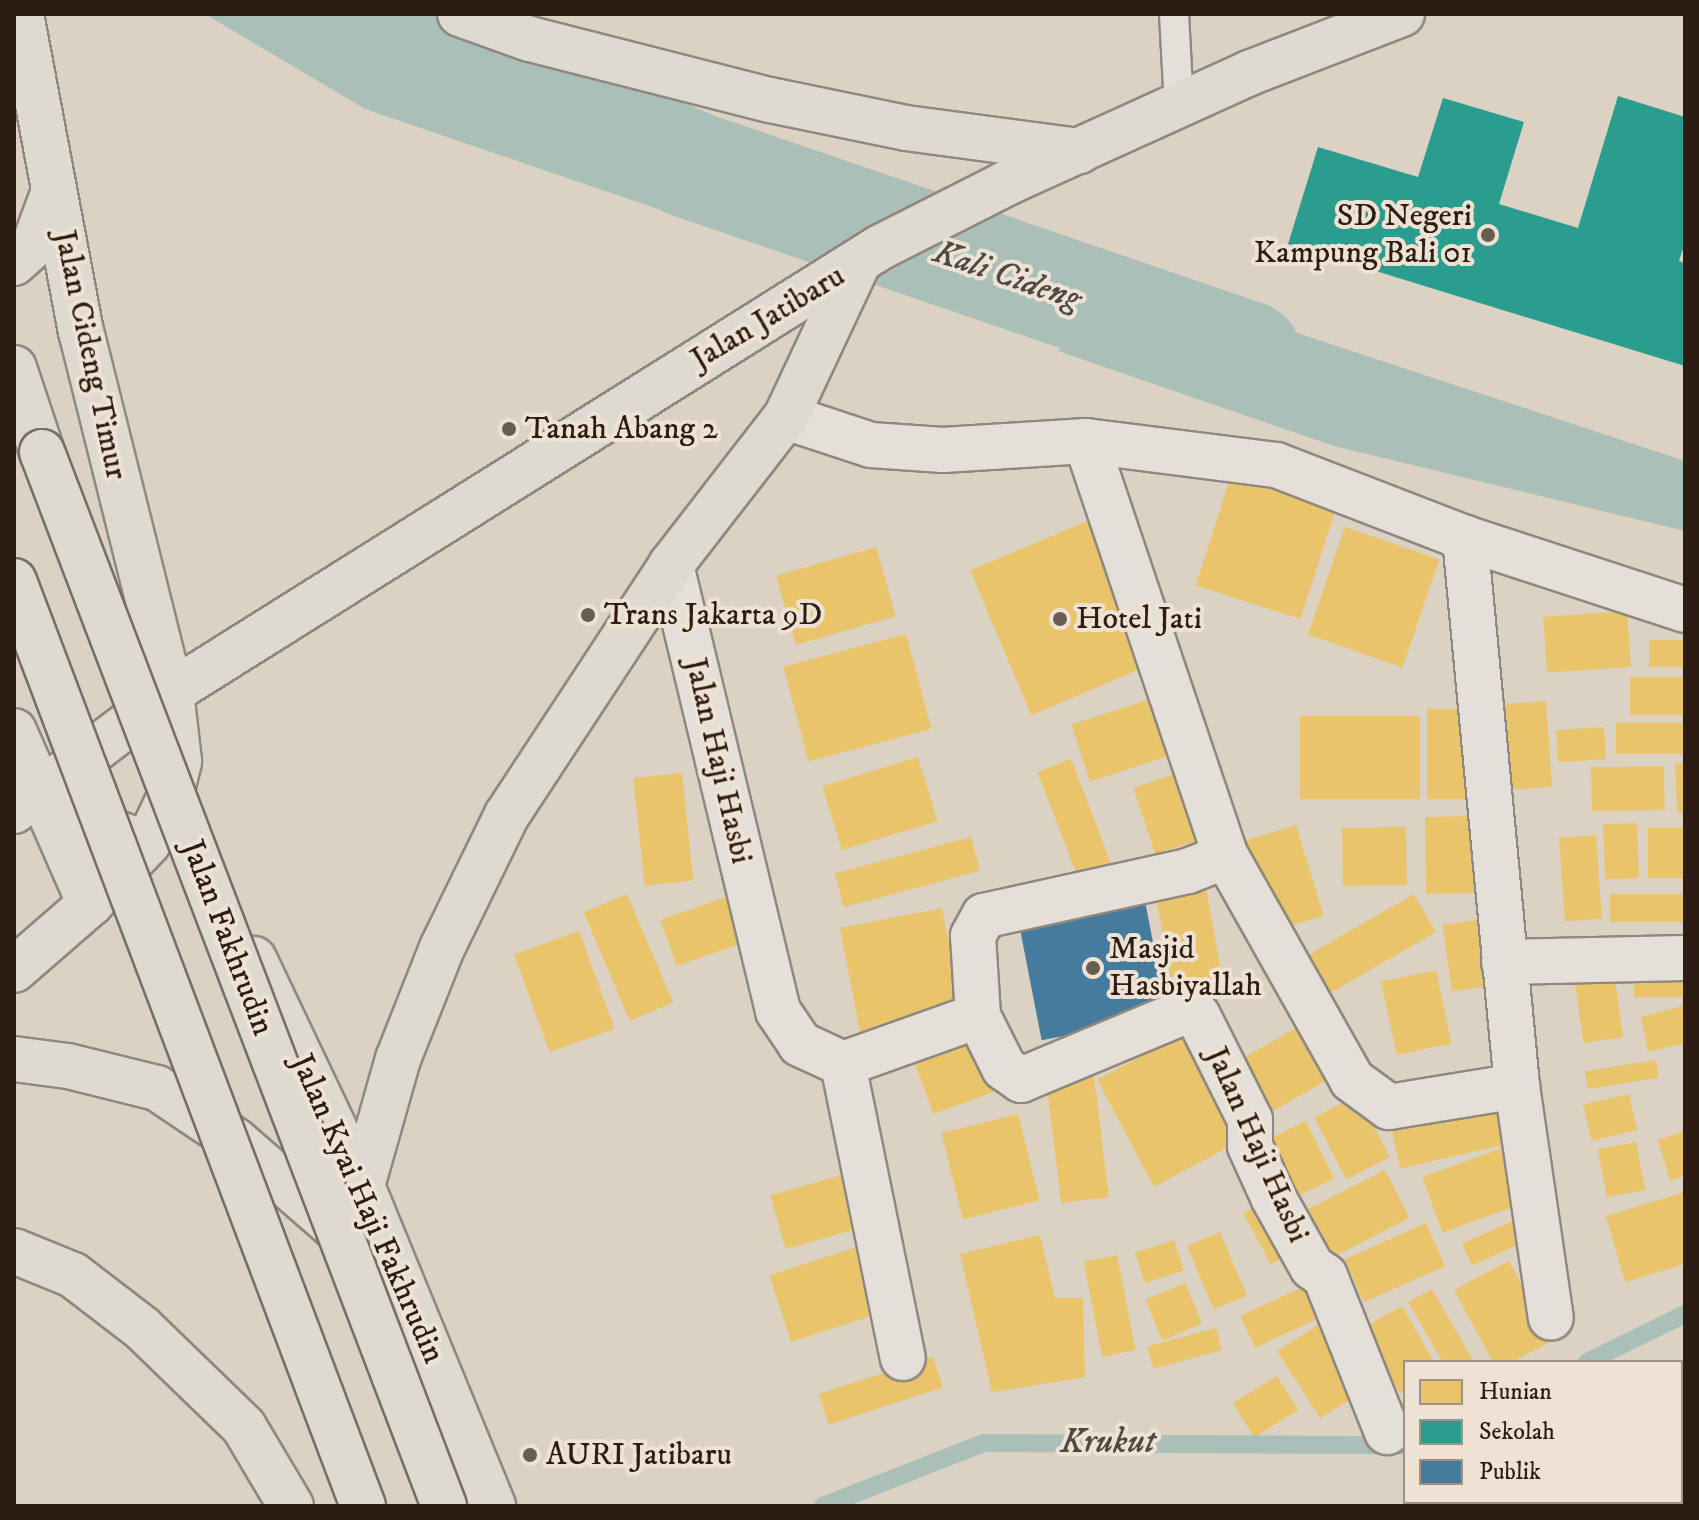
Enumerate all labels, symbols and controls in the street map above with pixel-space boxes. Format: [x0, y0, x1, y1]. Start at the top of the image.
place label: SD Negeri Kampung Bali 01 [1254, 198, 1472, 273]
marker: SD Negeri Kampung Bali 01 [1479, 226, 1497, 244]
street label: Jalan Cideng Timur [45, 227, 135, 483]
water label: Kali Cideng [928, 232, 1086, 320]
street label: Jalan Jatibaru [684, 257, 852, 379]
place label: Tanah Abang 2 [525, 410, 718, 448]
marker: Tanah Abang 2 [500, 420, 518, 438]
place label: Trans Jakarta 9D [604, 596, 822, 634]
place label: Hotel Jati [1076, 600, 1202, 638]
marker: Trans Jakarta 9D [579, 606, 597, 624]
marker: Hotel Jati [1051, 610, 1069, 628]
street label: Jalan Haji Hasbi [676, 654, 760, 868]
street label: Jalan Fakhrudin [172, 835, 282, 1041]
place label: Masjid Hasbiyallah [1109, 931, 1262, 1006]
marker: Masjid Hasbiyallah [1084, 959, 1102, 977]
street label: Jalan Haji Hasbi [1197, 1041, 1317, 1249]
street label: Jalan Kyai Haji Fakhrudin [282, 1049, 452, 1369]
legend [1403, 1360, 1683, 1504]
text: Hunian [1479, 1377, 1552, 1407]
text: Sekolah [1479, 1417, 1555, 1447]
water label: Krukut [1061, 1423, 1155, 1463]
place label: AURI Jatibaru [546, 1436, 732, 1474]
marker: AURI Jatibaru [521, 1446, 539, 1464]
text: Publik [1479, 1457, 1541, 1487]

